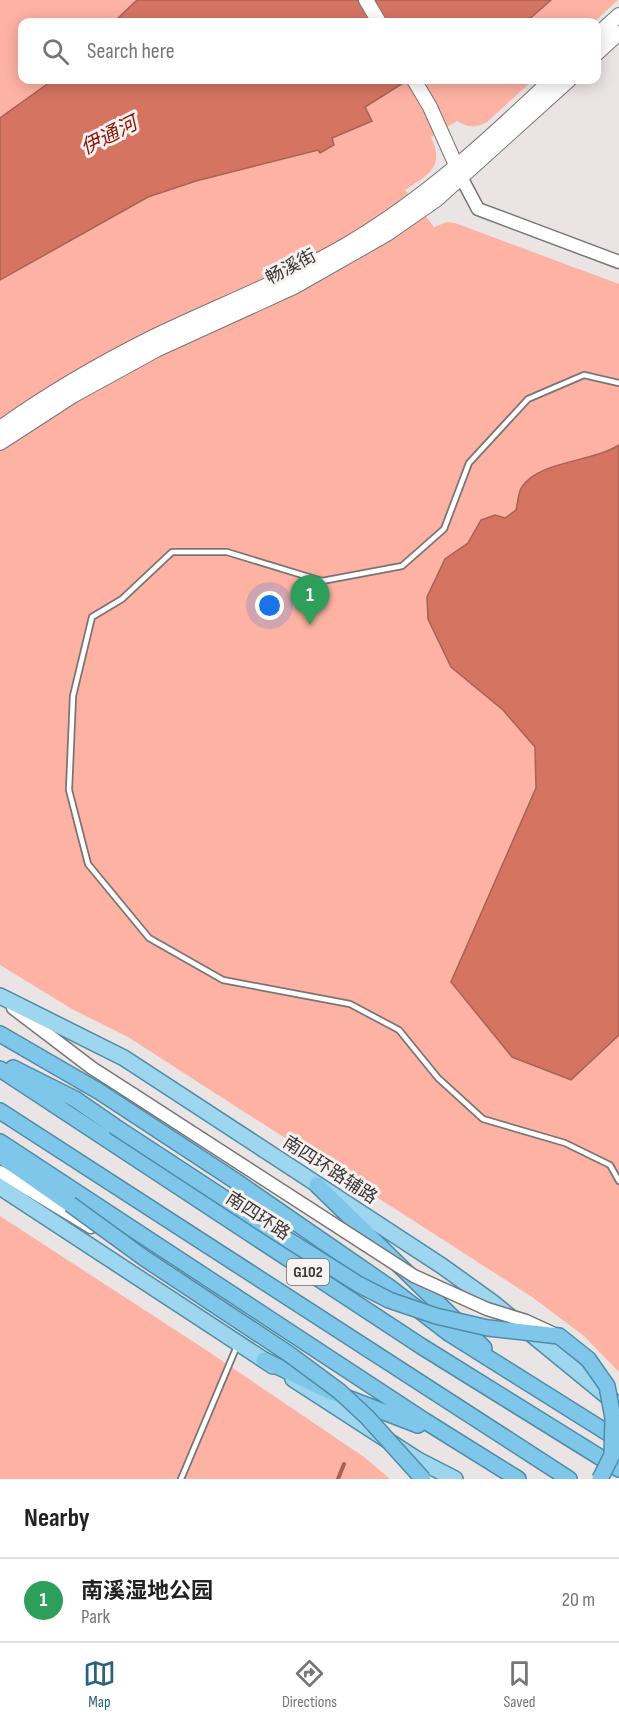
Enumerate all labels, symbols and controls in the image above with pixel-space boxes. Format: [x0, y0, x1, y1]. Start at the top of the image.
search box [18, 18, 601, 84]
icon: search [39, 35, 72, 68]
text: Search here [87, 38, 174, 65]
water label: 伊通河 [77, 110, 145, 160]
street label: 畅溪街 [262, 245, 320, 289]
pin: 1 [290, 576, 330, 625]
your location [255, 591, 284, 620]
street label: 南四环路辅路 [279, 1132, 381, 1208]
street label: 南四环路 [222, 1188, 294, 1244]
road number: G102 [287, 1259, 329, 1285]
text: Nearby [24, 1503, 90, 1534]
text: 南溪湿地公园 [81, 1578, 213, 1605]
text: 1 [40, 1588, 47, 1612]
text: 20 m [562, 1588, 595, 1612]
text: Park [81, 1605, 110, 1629]
tab: Map [83, 1657, 116, 1712]
tab: Directions [282, 1657, 337, 1712]
tab: Saved [503, 1657, 536, 1712]

